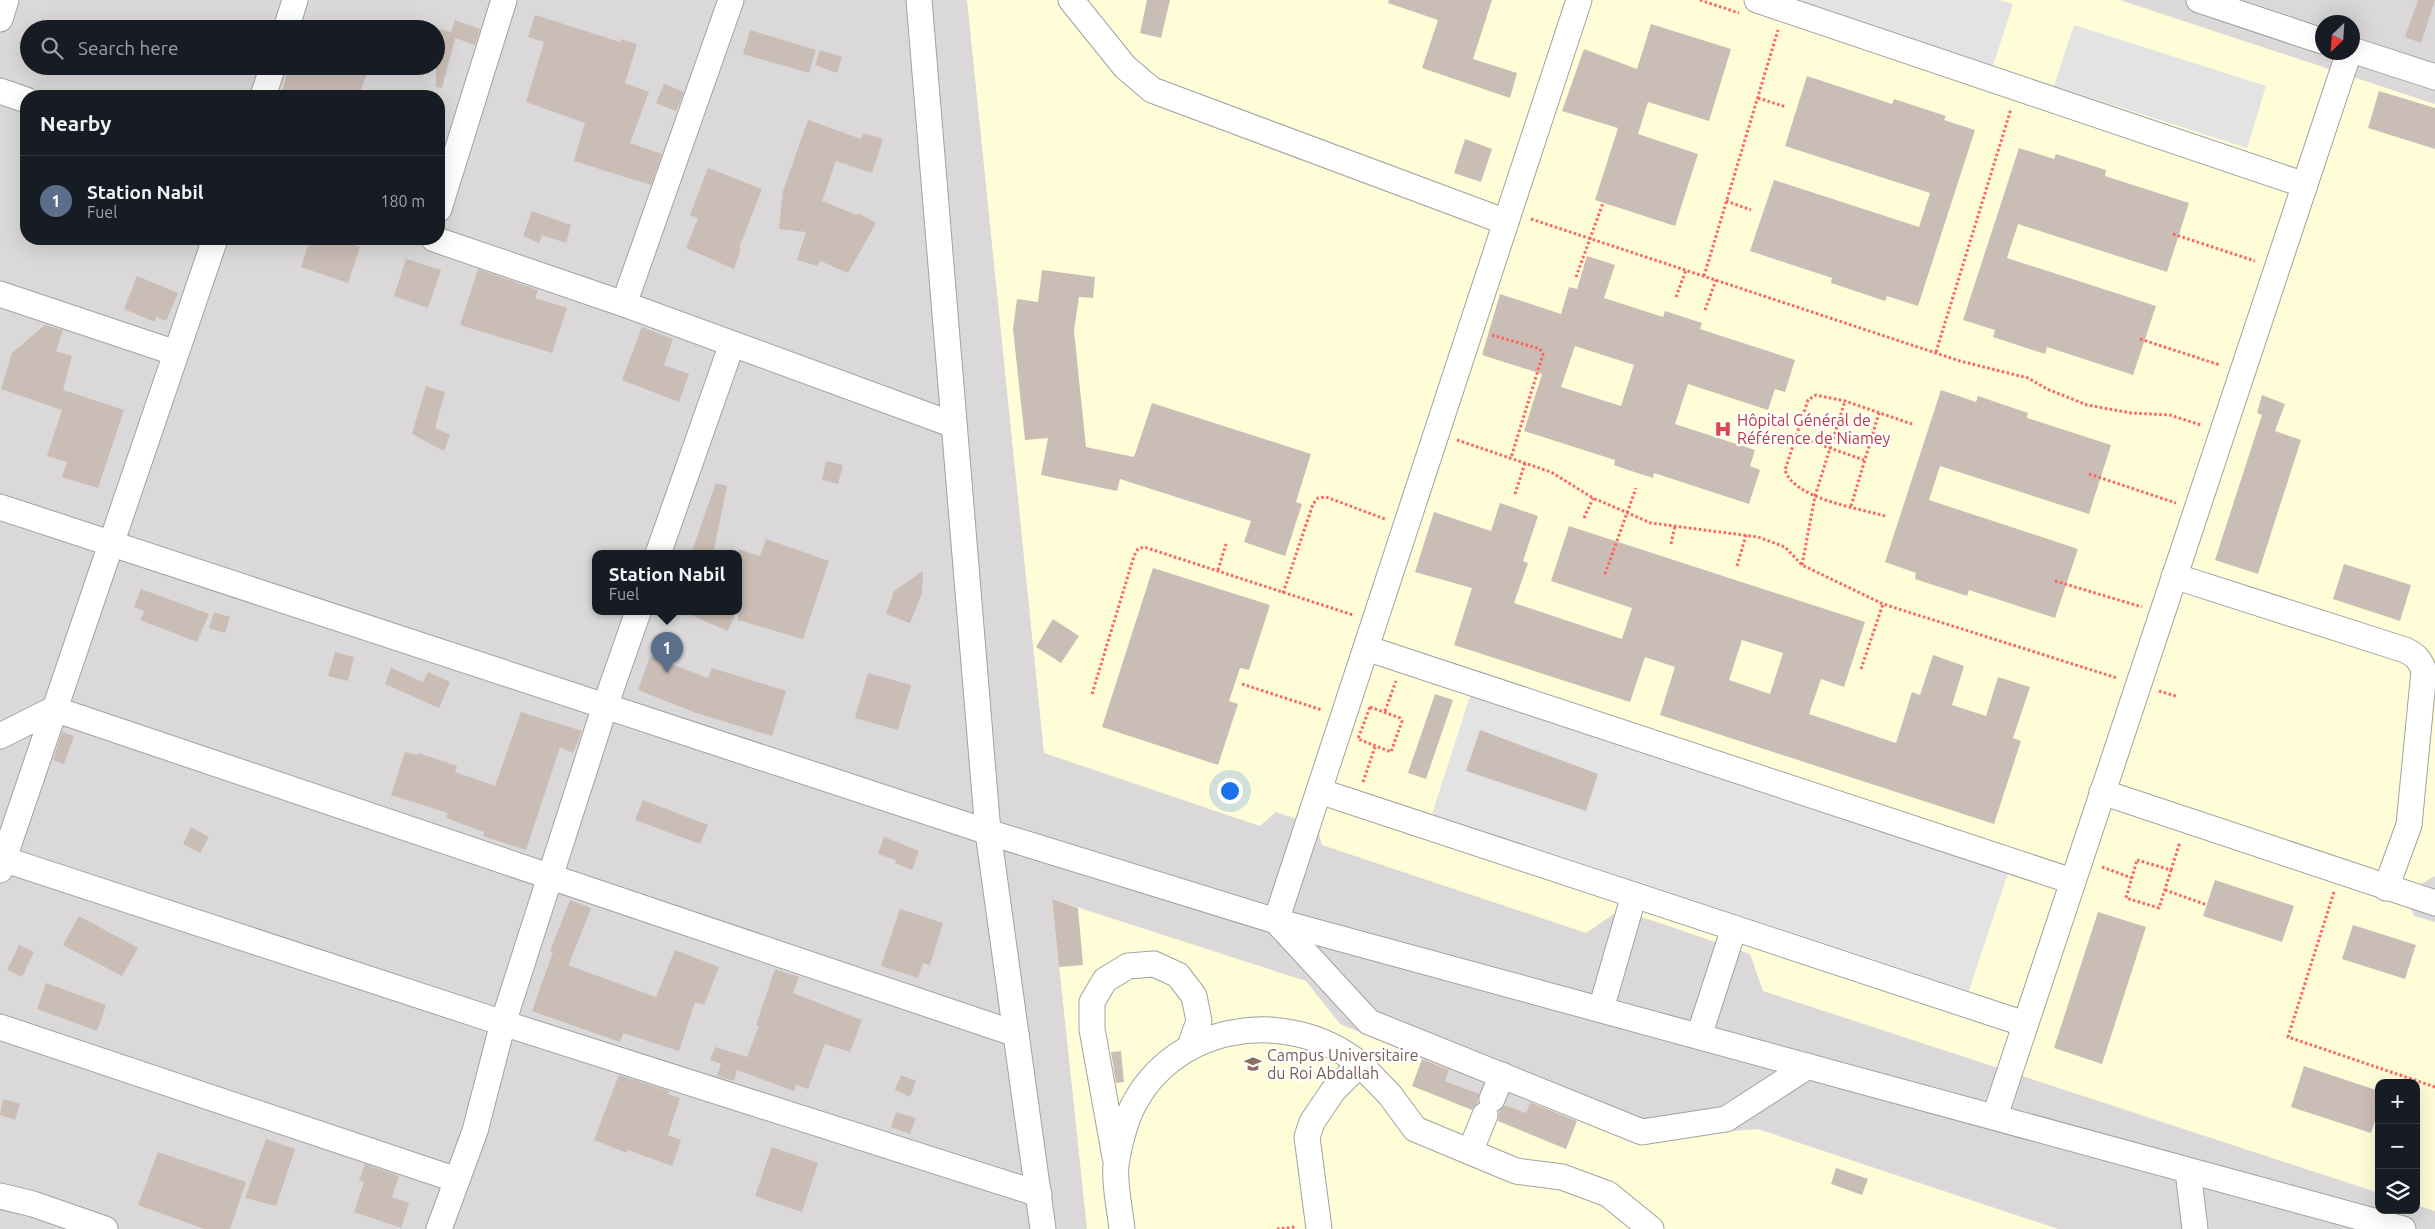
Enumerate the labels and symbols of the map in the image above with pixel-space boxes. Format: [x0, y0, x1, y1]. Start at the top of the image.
north arrow [2315, 15, 2360, 60]
place label: Hôpital Général de Référence de Niamey [1737, 411, 1891, 447]
hospital icon: Hôpital Général de Référence de Niamey [1713, 419, 1733, 439]
pin: 1 [651, 632, 683, 673]
your location [1217, 778, 1243, 804]
place label: Campus Universitaire du Roi Abdallah [1267, 1046, 1419, 1082]
school or university icon: Campus Universitaire du Roi Abdallah [1243, 1054, 1263, 1074]

